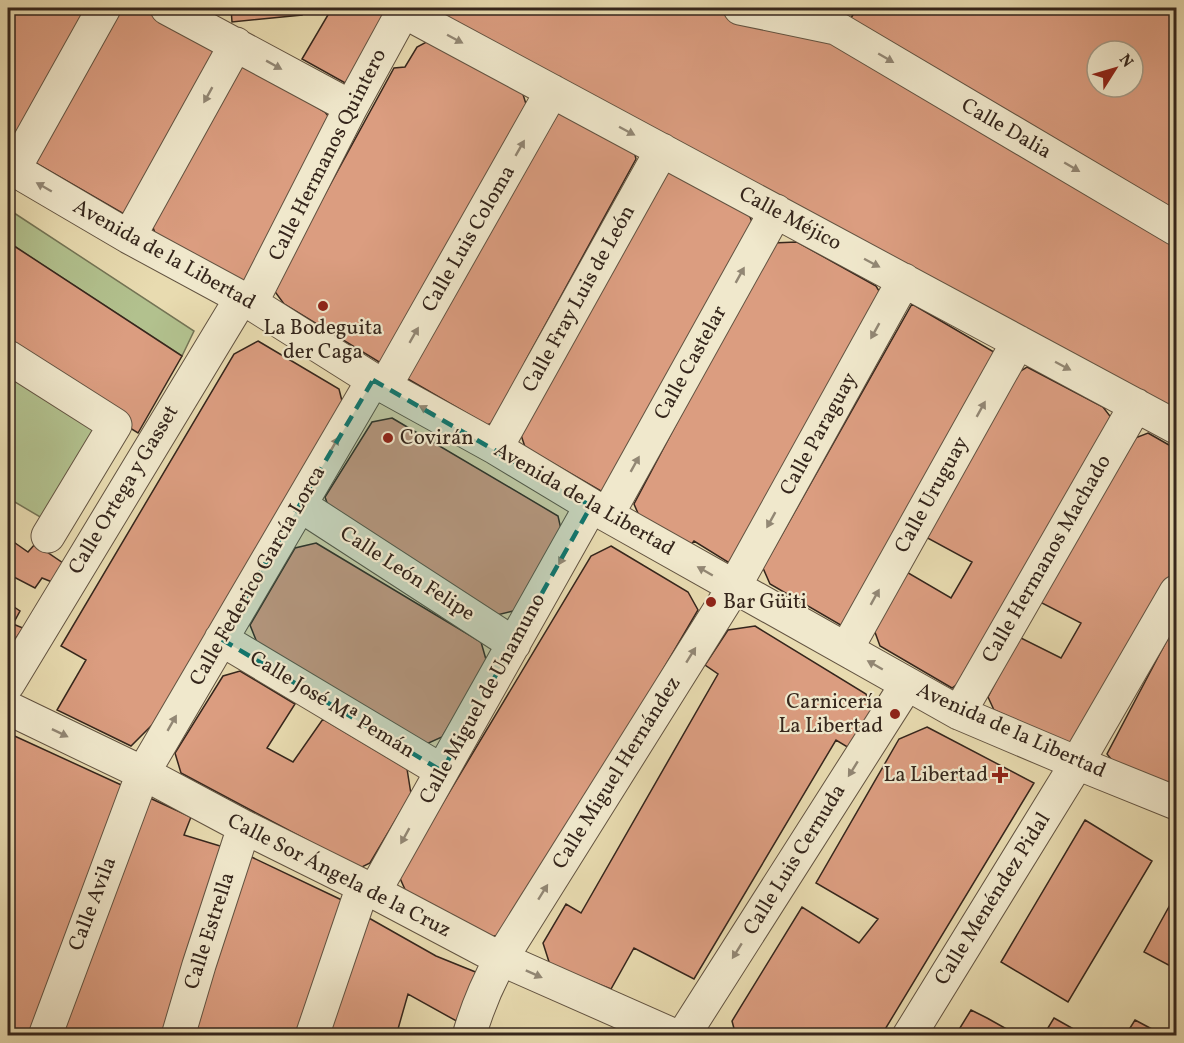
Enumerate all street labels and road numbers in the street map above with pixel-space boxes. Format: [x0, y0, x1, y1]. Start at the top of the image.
street label: Calle Hermanos Quintero [262, 44, 394, 266]
street label: Calle Dalia [956, 92, 1056, 166]
street label: Calle Luis Coloma [415, 160, 523, 318]
street label: Calle Méjico [733, 180, 847, 258]
street label: Avenida de la Libertad [67, 193, 261, 317]
street label: Calle Fray Luis de León [515, 200, 643, 398]
street label: Calle Castelar [648, 300, 734, 425]
street label: Calle Paraguay [773, 367, 865, 501]
street label: Calle Ortega y Gasset [62, 400, 186, 580]
street label: Calle Uruguay [888, 431, 976, 559]
street label: Avenida de la Libertad [488, 436, 680, 564]
street label: Calle Hermanos Machado [975, 449, 1119, 669]
street label: Calle Federico García Lorca [183, 461, 333, 691]
street label: Calle León Felipe [334, 519, 480, 629]
street label: Calle Miguel de Unamuno [413, 588, 553, 810]
street label: Calle José Mª Pemán [244, 644, 420, 766]
street label: Calle Miguel Hernández [546, 671, 688, 875]
street label: Avenida de la Libertad [912, 676, 1110, 786]
street label: Calle Luis Cernuda [737, 779, 853, 941]
street label: Calle Sor Ángela de la Cruz [222, 807, 456, 945]
street label: Calle Menéndez Pidal [928, 807, 1058, 991]
street label: Calle Avila [62, 853, 124, 955]
street label: Calle Estrella [177, 869, 243, 993]

